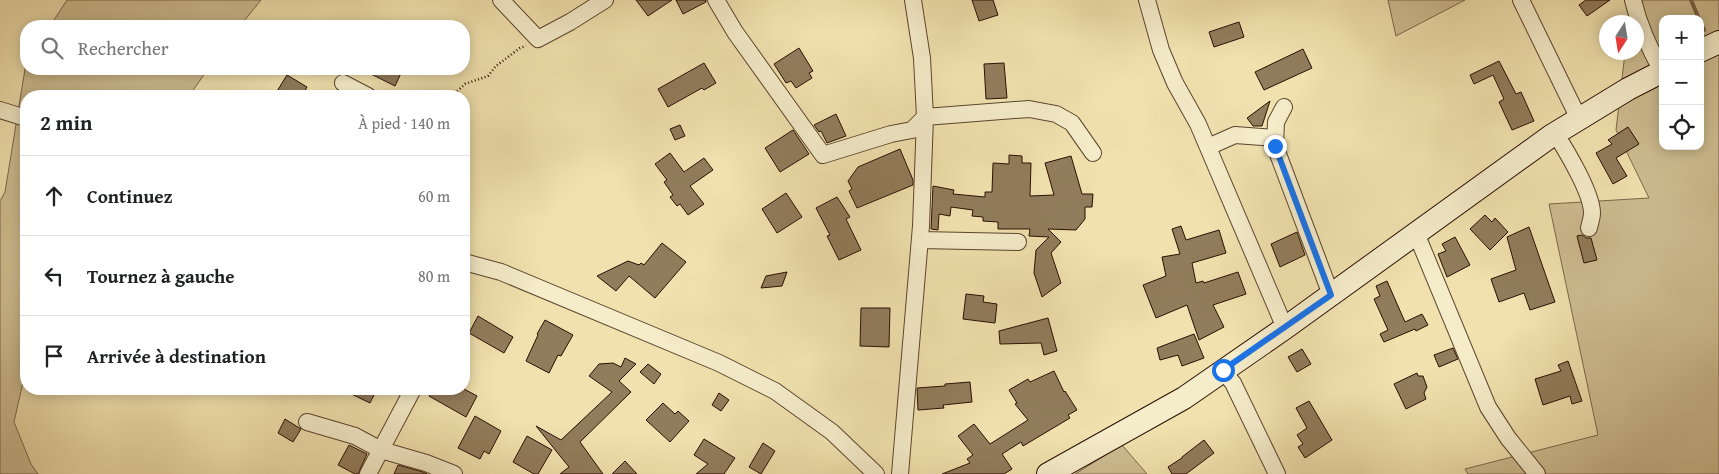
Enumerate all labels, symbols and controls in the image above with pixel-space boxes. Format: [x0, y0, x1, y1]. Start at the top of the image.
north arrow [1599, 15, 1644, 60]
map controls [1659, 15, 1704, 150]
button: + [1659, 15, 1704, 60]
search box [20, 20, 470, 75]
icon: search [38, 34, 66, 62]
text: Rechercher [78, 34, 169, 62]
button: − [1659, 60, 1704, 105]
button: locate [1659, 105, 1704, 150]
text: 2 min [40, 107, 92, 138]
text: À pied · 140 m [358, 111, 450, 135]
route end [1264, 135, 1287, 158]
icon: ahead [40, 182, 68, 210]
text: Continuez [87, 182, 173, 210]
text: 60 m [418, 184, 450, 208]
icon: left [40, 262, 68, 290]
text: Tournez à gauche [87, 262, 235, 290]
text: 80 m [418, 264, 450, 288]
icon: arrive [40, 342, 68, 370]
text: Arrivée à destination [87, 342, 266, 370]
route start [1212, 359, 1235, 382]

